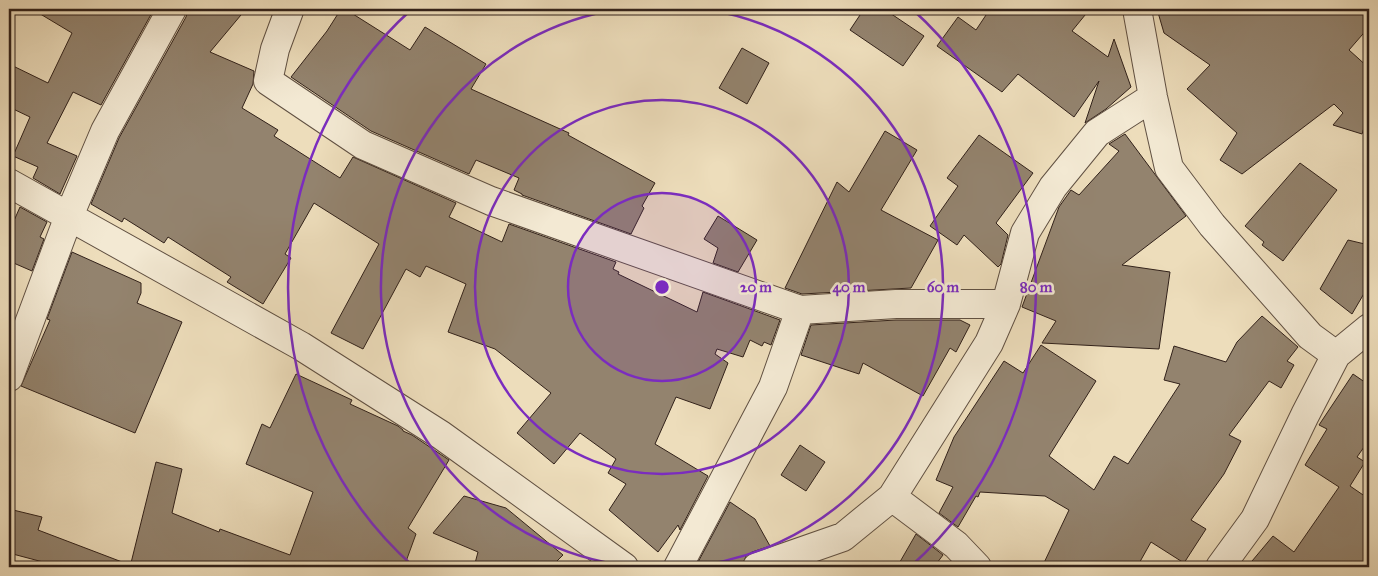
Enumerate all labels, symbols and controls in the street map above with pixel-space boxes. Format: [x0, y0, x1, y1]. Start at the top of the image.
centre of rings [653, 278, 671, 296]
text: 20 m [740, 278, 772, 296]
text: 40 m [833, 278, 866, 297]
text: 60 m [927, 278, 960, 296]
text: 80 m [1020, 278, 1053, 296]

